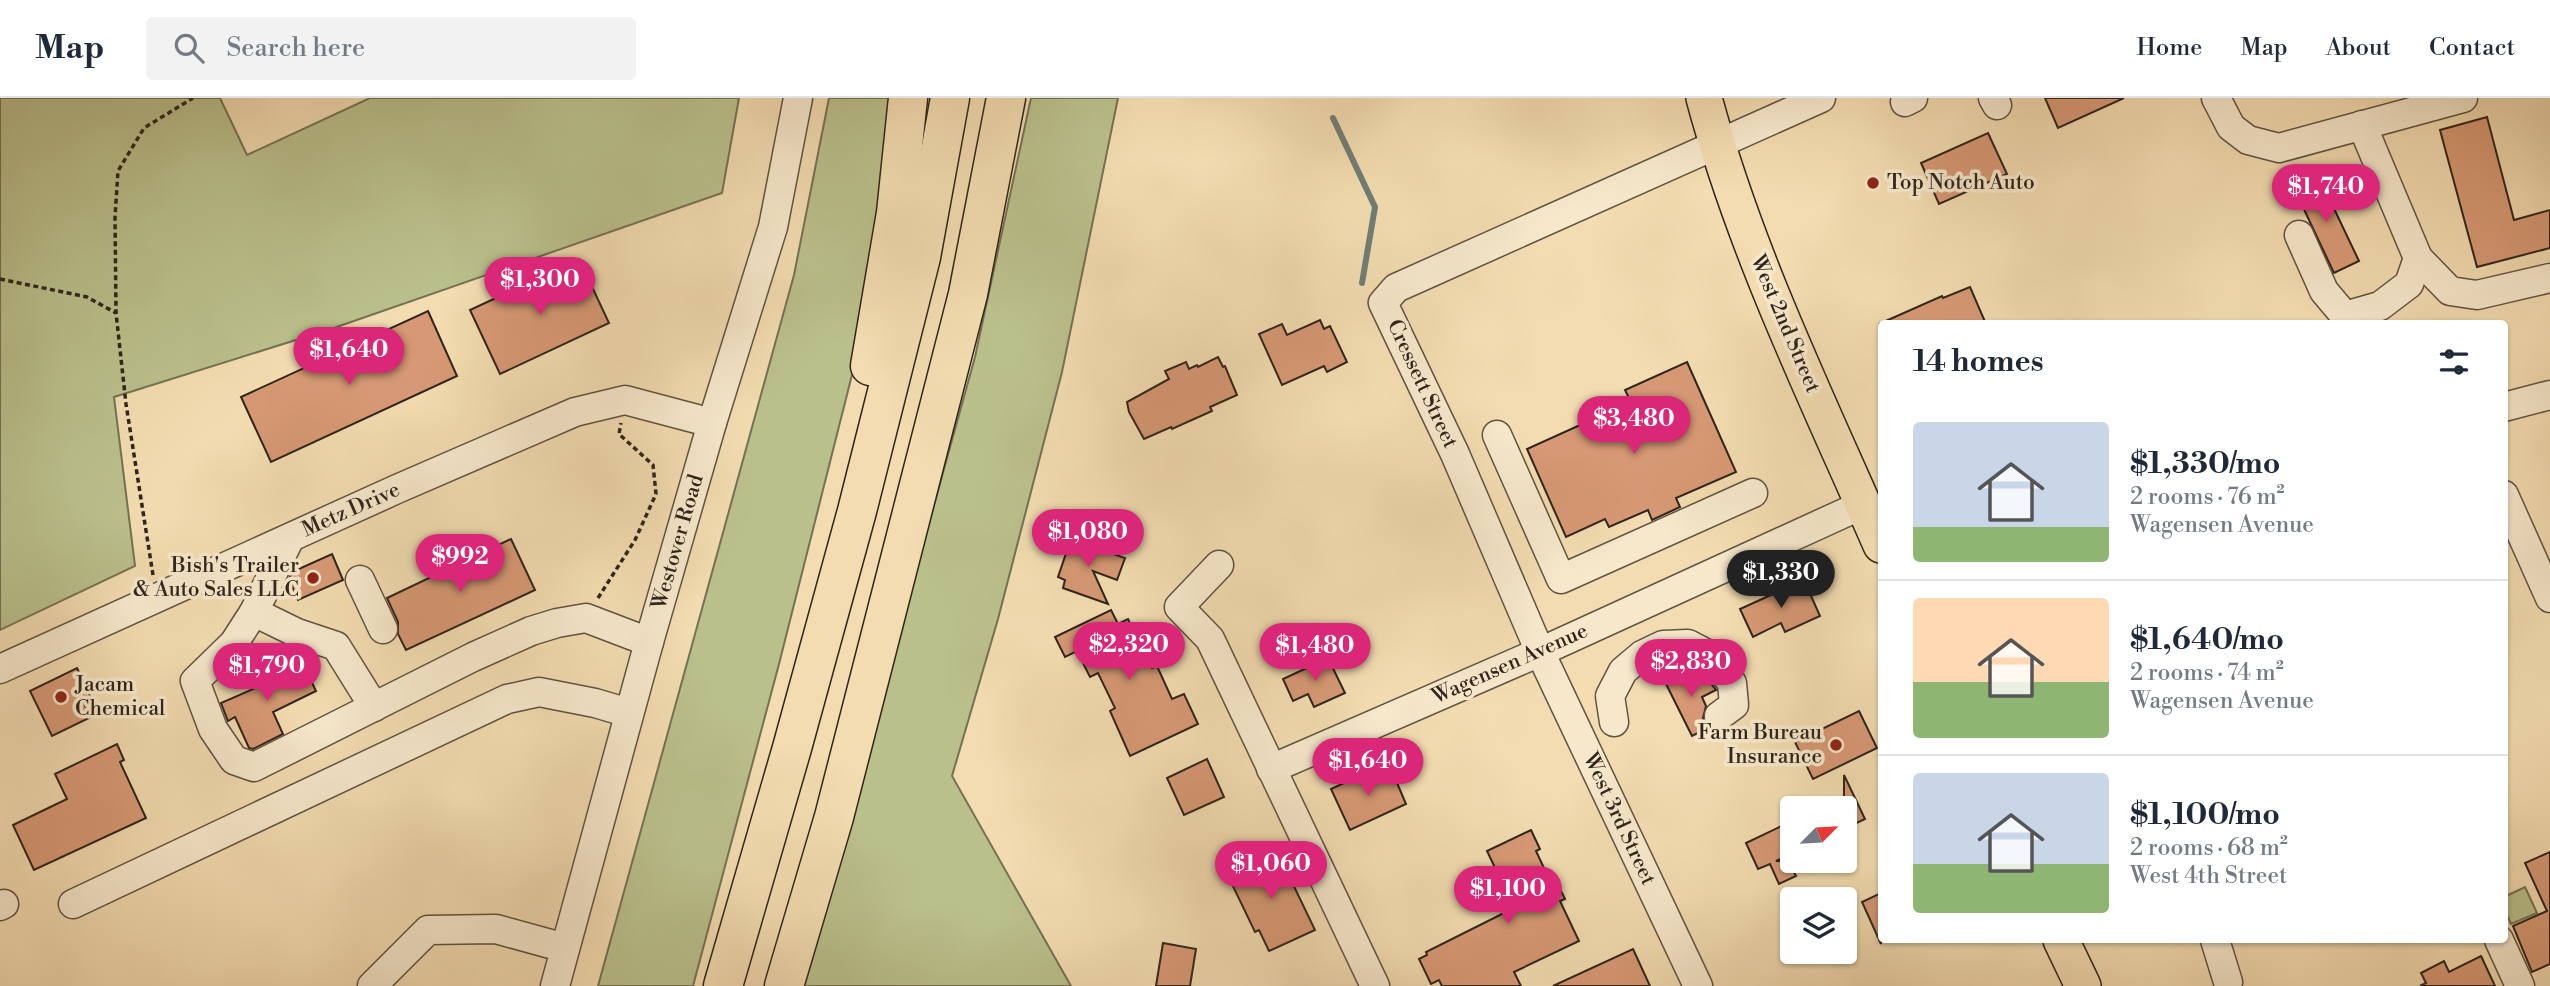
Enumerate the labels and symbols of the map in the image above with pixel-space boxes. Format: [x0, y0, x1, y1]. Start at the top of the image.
pin: $1,740 [2269, 164, 2383, 224]
place label: Top Notch Auto [1887, 170, 2035, 196]
marker: Top Notch Auto [1865, 175, 1881, 191]
street label: West 2nd Street [1744, 250, 1826, 397]
pin: $1,300 [483, 258, 597, 317]
street label: Cressett Street [1381, 315, 1463, 453]
pin: $1,640 [292, 328, 406, 387]
pin: $3,480 [1577, 396, 1691, 456]
street label: Westover Road [646, 472, 710, 613]
street label: Metz Drive [298, 477, 404, 543]
pin: $1,080 [1031, 510, 1145, 569]
pin: $992 [419, 534, 501, 594]
pin: $1,330 [1724, 550, 1838, 610]
place label: Bish's Trailer & Auto Sales LLC [133, 553, 299, 603]
marker: Bish's Trailer & Auto Sales LLC [305, 570, 321, 586]
street label: Wagensen Avenue [1427, 618, 1592, 710]
pin: $2,320 [1072, 622, 1186, 682]
pin: $1,480 [1258, 624, 1372, 683]
pin: $2,830 [1634, 640, 1748, 699]
pin: $1,790 [210, 644, 324, 703]
place label: Jacam Chemical [74, 672, 165, 722]
marker: Jacam Chemical [53, 689, 69, 705]
place label: Farm Bureau Insurance [1698, 720, 1822, 770]
marker: Farm Bureau Insurance [1828, 737, 1844, 753]
pin: $1,640 [1311, 738, 1425, 798]
street label: West 3rd Street [1577, 748, 1661, 890]
north arrow [1780, 796, 1857, 873]
pin: $1,060 [1214, 842, 1328, 901]
pin: $1,100 [1451, 866, 1565, 926]

